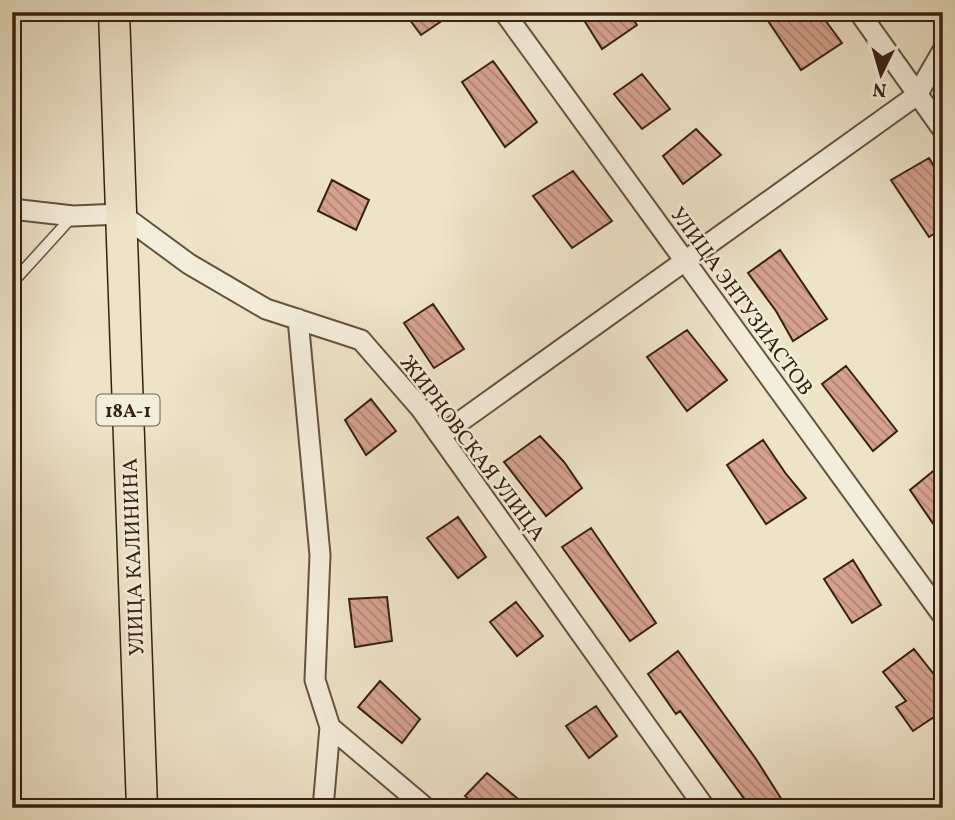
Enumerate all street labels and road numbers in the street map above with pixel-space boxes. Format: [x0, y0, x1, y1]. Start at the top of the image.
street label: УЛИЦА ЭНТУЗИАСТОВ [662, 202, 819, 402]
street label: ЖИРНОВСКАЯ УЛИЦА [392, 350, 551, 548]
road number: 18А-1 [96, 394, 160, 426]
street label: УЛИЦА КАЛИНИНА [117, 457, 152, 656]

